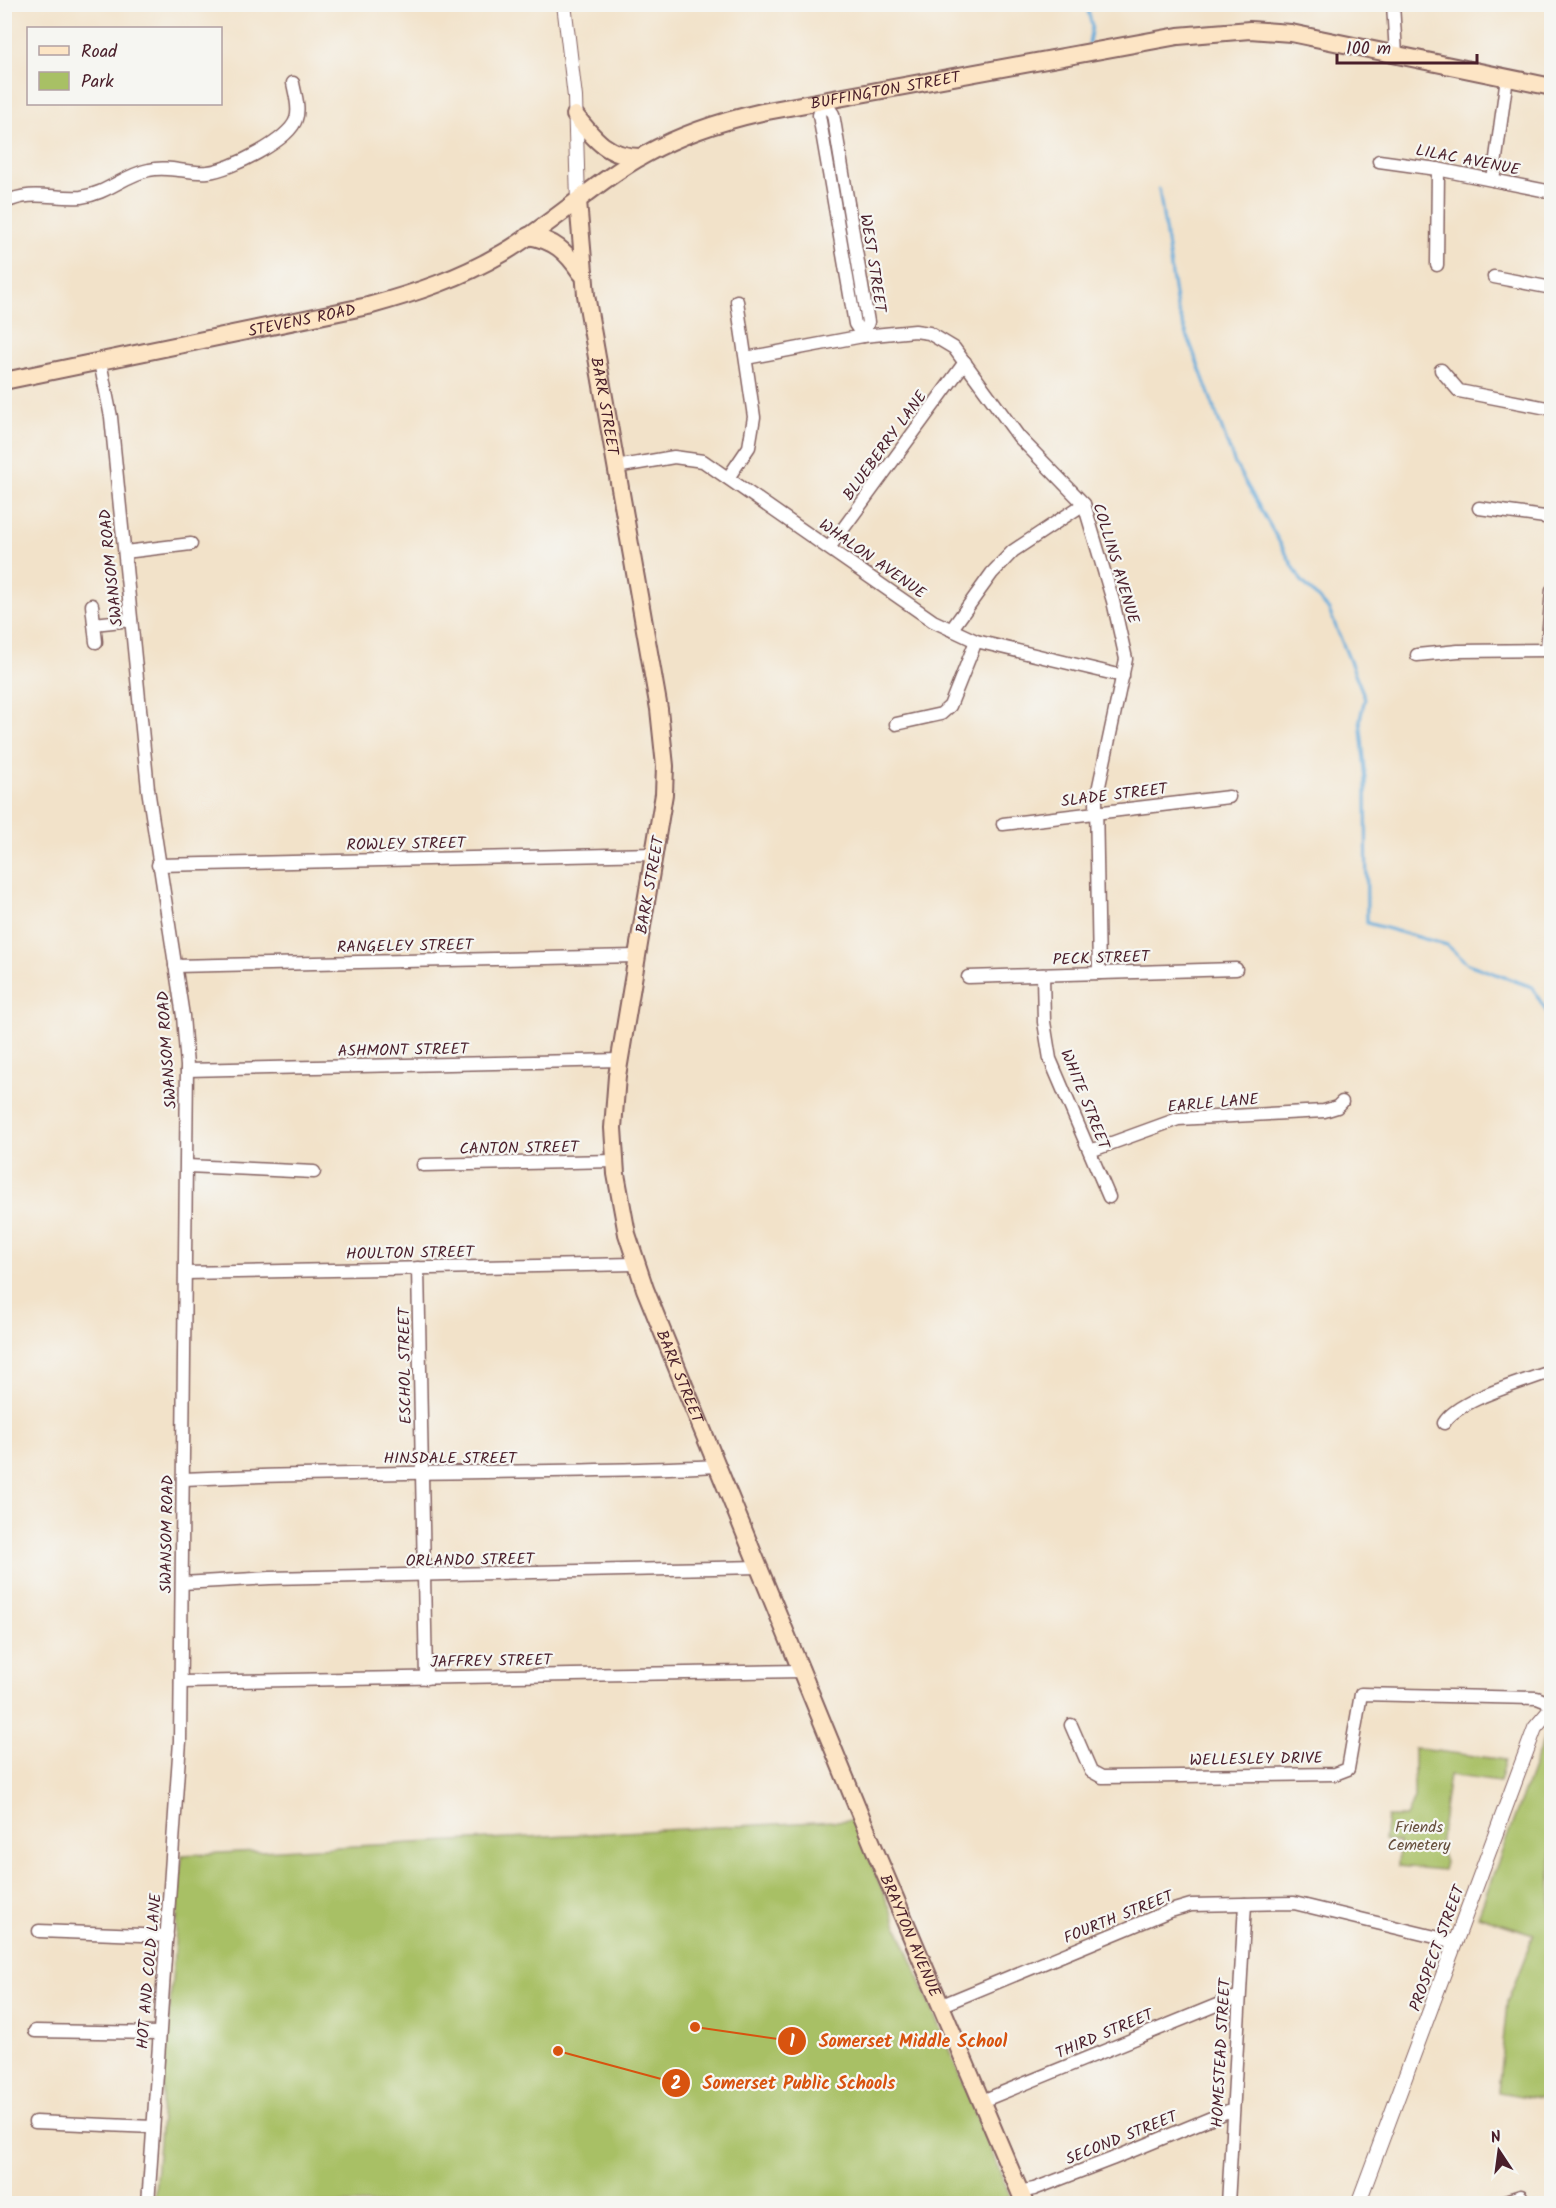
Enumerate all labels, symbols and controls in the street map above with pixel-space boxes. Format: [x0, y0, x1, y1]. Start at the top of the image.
legend [27, 27, 222, 105]
scale bar [1337, 27, 1476, 65]
text: 100 m [1346, 35, 1391, 64]
text: Road [81, 38, 118, 67]
street label: BUFFINGTON STREET [809, 65, 963, 117]
text: Park [81, 68, 114, 97]
street label: LILAC AVENUE [1414, 138, 1523, 183]
street label: WEST STREET [852, 212, 893, 316]
street label: STEVENS ROAD [246, 298, 358, 344]
street label: BARK STREET [583, 355, 625, 459]
street label: BLUEBERRY LANE [837, 385, 934, 506]
street label: COLLINS AVENUE [1085, 500, 1146, 627]
street label: SWANSOM ROAD [93, 508, 130, 628]
street label: WHALON AVENUE [813, 513, 931, 606]
street label: SLADE STREET [1060, 776, 1170, 814]
street label: ROWLEY STREET [346, 831, 467, 858]
street label: BARK STREET [630, 833, 672, 936]
street label: RANGELEY STREET [337, 933, 475, 960]
street label: PECK STREET [1052, 944, 1151, 973]
street label: SWANSOM ROAD [151, 990, 184, 1110]
street label: ASHMONT STREET [337, 1037, 470, 1064]
street label: WHITE STREET [1053, 1046, 1117, 1155]
street label: EARLE LANE [1166, 1087, 1260, 1120]
street label: CANTON STREET [459, 1135, 580, 1162]
street label: HOULTON STREET [346, 1240, 476, 1267]
street label: ESCHOL STREET [392, 1306, 419, 1425]
street label: BARK STREET [649, 1326, 710, 1428]
street label: HINSDALE STREET [383, 1446, 518, 1471]
street label: SWANSOM ROAD [154, 1475, 181, 1593]
street label: ORLANDO STREET [405, 1547, 536, 1574]
street label: JAFFREY STREET [430, 1648, 554, 1675]
street label: WELLESLEY DRIVE [1189, 1746, 1324, 1773]
park label: Friends Cemetery [1388, 1815, 1451, 1858]
street label: BRAYTON AVENUE [872, 1870, 947, 2002]
street label: PROSPECT STREET [1403, 1881, 1472, 2015]
street label: FOURTH STREET [1060, 1883, 1179, 1951]
street label: HOT AND COLD LANE [130, 1892, 169, 2050]
street label: HOMESTEAD STREET [1205, 1977, 1238, 2128]
street label: THIRD STREET [1052, 2002, 1159, 2066]
callout: Somerset Middle School [777, 2023, 1019, 2059]
text: 1 [789, 2028, 795, 2057]
text: Somerset Middle School [819, 2028, 1008, 2057]
callout: Somerset Public Schools [661, 2065, 907, 2101]
text: 2 [671, 2070, 681, 2099]
text: Somerset Public Schools [703, 2070, 896, 2099]
street label: SECOND STREET [1062, 2104, 1183, 2172]
north arrow [1469, 2121, 1529, 2181]
text: N [1488, 2125, 1504, 2151]

